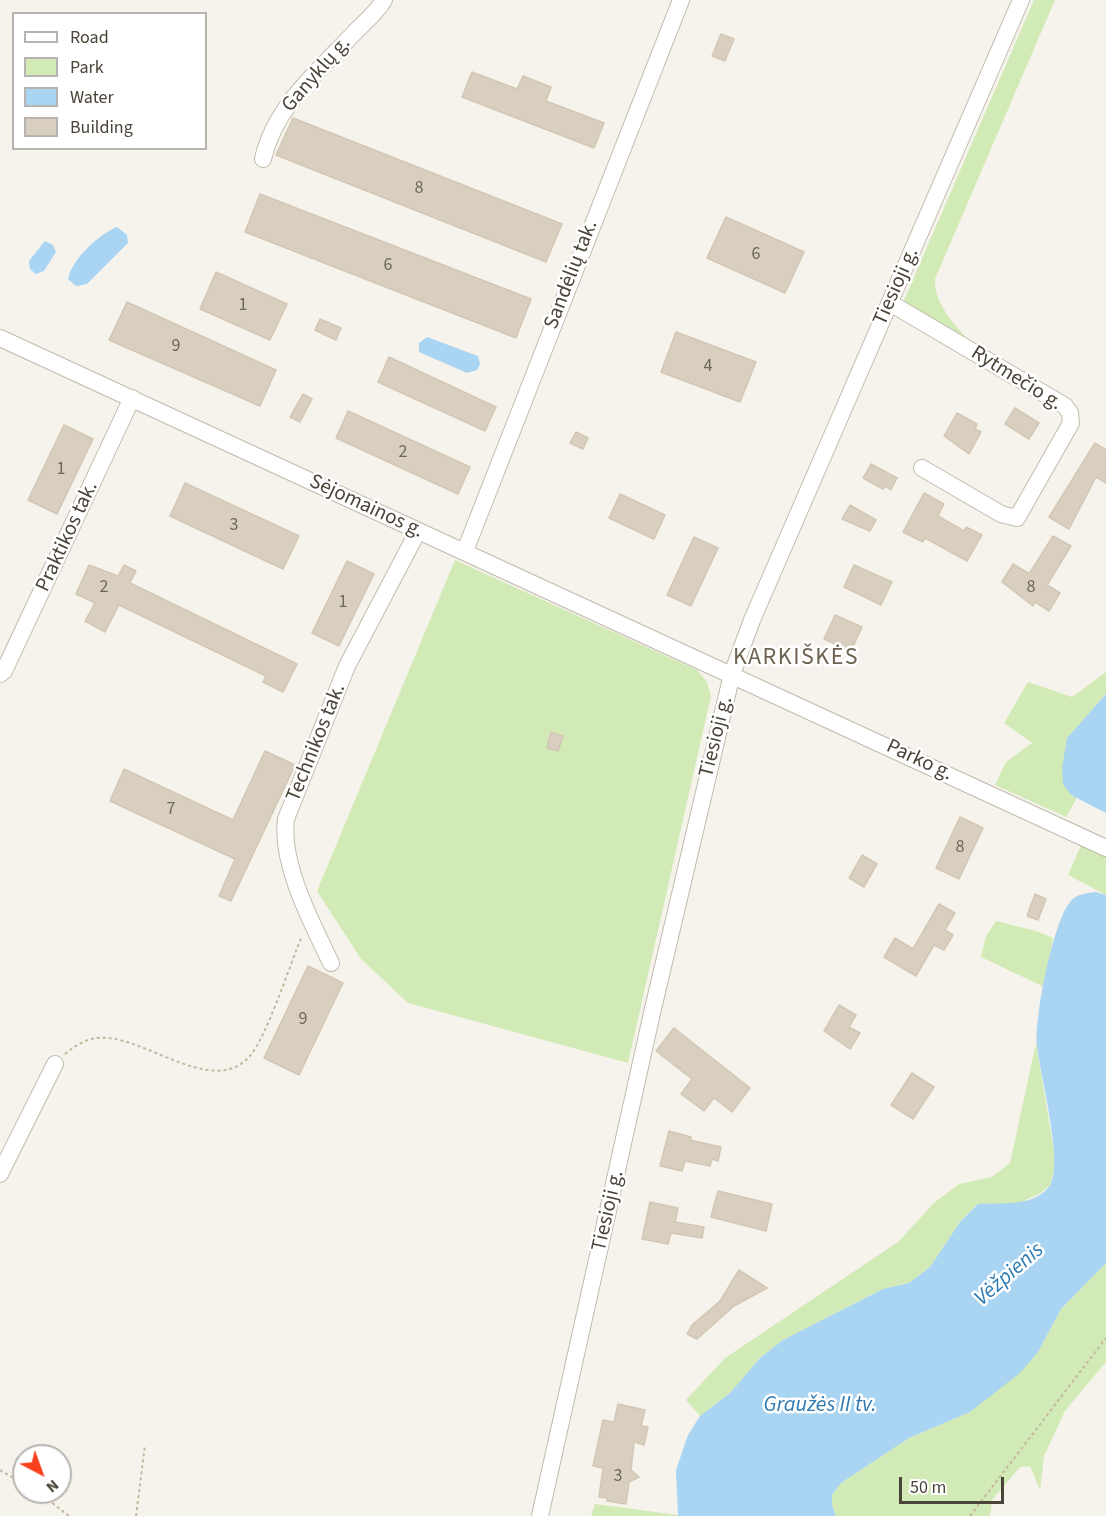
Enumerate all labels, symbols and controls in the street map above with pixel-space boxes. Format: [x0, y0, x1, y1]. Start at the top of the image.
legend [12, 12, 207, 150]
text: Road [70, 25, 109, 50]
street label: Ganyklų g. [277, 32, 357, 118]
text: Park [70, 55, 104, 80]
text: Water [70, 85, 114, 110]
text: Building [70, 115, 133, 140]
house number: 8 [415, 178, 423, 200]
street label: Sandėlių tak. [540, 217, 604, 333]
house number: 6 [752, 244, 760, 266]
street label: Tiesioji g. [869, 244, 925, 330]
house number: 6 [384, 255, 392, 277]
house number: 1 [239, 295, 247, 317]
house number: 9 [172, 336, 180, 358]
street label: Rytmečio g. [966, 341, 1066, 417]
house number: 4 [704, 356, 712, 378]
house number: 2 [399, 442, 407, 464]
house number: 1 [57, 459, 65, 481]
street label: Sėjomainos g. [305, 470, 427, 544]
street label: Praktikos tak. [31, 478, 105, 596]
house number: 3 [230, 515, 238, 537]
house number: 2 [100, 577, 108, 599]
house number: 8 [1027, 577, 1035, 599]
house number: 1 [339, 592, 347, 614]
district label: KARKIŠKĖS [733, 645, 859, 673]
street label: Technikos tak. [282, 680, 352, 806]
street label: Tiesioji g. [695, 694, 739, 780]
street label: Parko g. [882, 735, 956, 787]
house number: 7 [167, 799, 175, 821]
house number: 8 [956, 837, 964, 859]
house number: 9 [299, 1009, 307, 1031]
street label: Tiesioji g. [587, 1168, 631, 1254]
water label: Vėžpienis [970, 1238, 1050, 1312]
water label: Graužės II tv. [763, 1393, 877, 1419]
north arrow [12, 1444, 72, 1504]
scale bar [902, 1465, 1007, 1503]
house number: 3 [614, 1466, 622, 1488]
text: N [41, 1474, 64, 1498]
text: 50 m [910, 1475, 946, 1500]

